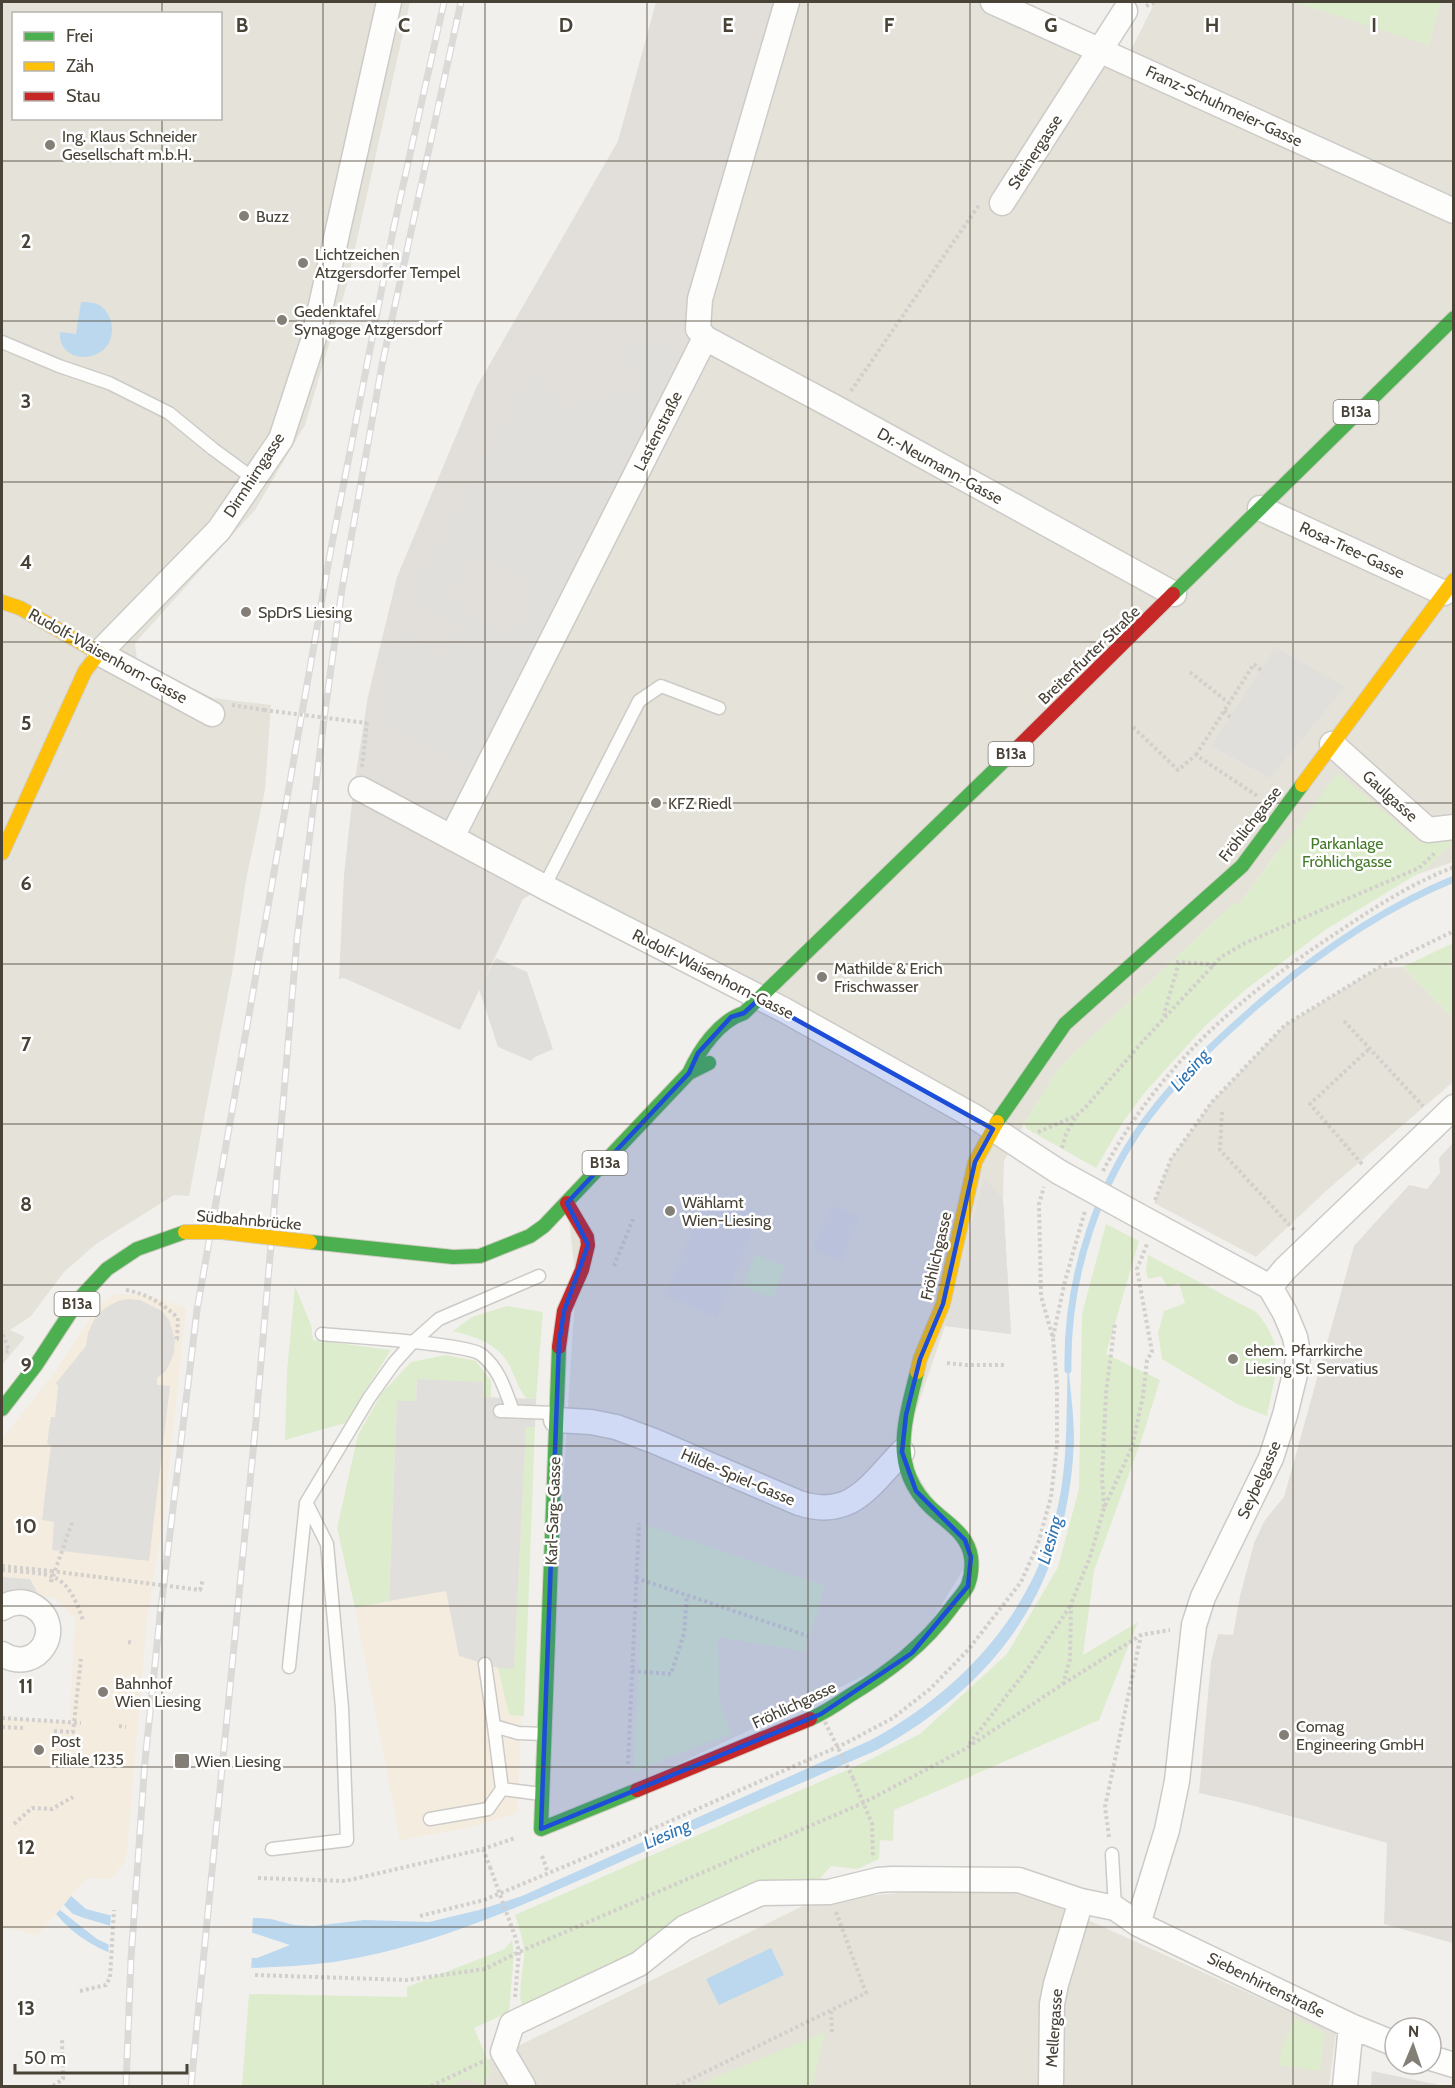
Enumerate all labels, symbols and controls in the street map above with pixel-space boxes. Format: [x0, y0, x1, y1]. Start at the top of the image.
legend [12, 12, 222, 120]
text: B [236, 13, 248, 37]
text: C [398, 13, 410, 37]
text: D [559, 13, 573, 37]
text: E [722, 13, 734, 37]
text: F [884, 13, 895, 37]
text: G [1044, 13, 1058, 37]
text: H [1205, 13, 1219, 37]
text: I [1371, 13, 1377, 37]
text: Frei [66, 25, 93, 47]
text: Zäh [66, 55, 94, 77]
street label: Franz-Schuhmeier-Gasse [1143, 61, 1305, 151]
text: Stau [66, 85, 100, 107]
street label: Steinergasse [1004, 111, 1066, 193]
place label: Ing. Klaus Schneider Gesellschaft m.b.H. [62, 127, 198, 164]
marker: Ing. Klaus Schneider Gesellschaft m.b.H. [43, 138, 57, 152]
place label: Buzz [256, 207, 289, 226]
marker: Buzz [237, 209, 251, 223]
text: 2 [21, 229, 31, 253]
place label: Lichtzeichen Atzgersdorfer Tempel [315, 245, 460, 282]
marker: Lichtzeichen Atzgersdorfer Tempel [296, 256, 310, 270]
place label: Gedenktafel Synagoge Atzgersdorf [294, 302, 443, 339]
marker: Gedenktafel Synagoge Atzgersdorf [275, 313, 289, 327]
street label: Lastenstraße [630, 388, 686, 474]
text: 3 [21, 389, 31, 413]
road number: B13a [1334, 400, 1378, 424]
street label: Dr.-Neumann-Gasse [874, 424, 1006, 508]
street label: Dirmhirngasse [220, 429, 288, 521]
street label: Rosa-Tree-Gasse [1297, 517, 1407, 583]
text: 4 [20, 550, 32, 574]
street label: Breitenfurter Straße [1034, 602, 1144, 708]
place label: SpDrS Liesing [258, 603, 353, 622]
street label: Rudolf-Waisenhorn-Gasse [25, 604, 191, 708]
marker: SpDrS Liesing [239, 605, 253, 619]
text: 5 [21, 711, 31, 735]
road number: B13a [988, 742, 1034, 766]
street label: Gaulgasse [1358, 766, 1422, 826]
street label: Fröhlichgasse [1215, 783, 1285, 865]
place label: KFZ Riedl [668, 794, 732, 813]
marker: KFZ Riedl [649, 796, 663, 810]
park label: Parkanlage Fröhlichgasse [1302, 834, 1392, 871]
text: 6 [20, 871, 32, 895]
street label: Rudolf-Waisenhorn-Gasse [629, 925, 797, 1023]
place label: Mathilde & Erich Frischwasser [834, 959, 943, 996]
marker: Mathilde & Erich Frischwasser [815, 970, 829, 984]
text: 7 [21, 1032, 32, 1056]
water label: Liesing [1166, 1044, 1215, 1096]
road number: B13a [582, 1151, 628, 1175]
text: 8 [20, 1192, 32, 1216]
place label: Wählamt Wien-Liesing [682, 1193, 772, 1230]
marker: Wählamt Wien-Liesing [663, 1204, 677, 1218]
street label: Südbahnbrücke [196, 1206, 302, 1234]
street label: Fröhlichgasse [917, 1210, 955, 1302]
road number: B13a [54, 1292, 100, 1316]
place label: ehem. Pfarrkirche Liesing St. Servatius [1245, 1341, 1379, 1378]
marker: ehem. Pfarrkirche Liesing St. Servatius [1226, 1352, 1240, 1366]
text: 9 [20, 1353, 32, 1377]
street label: Seybelgasse [1233, 1438, 1285, 1522]
street label: Hilde-Spiel-Gasse [678, 1444, 798, 1510]
street label: Karl-Sarg-Gasse [542, 1456, 564, 1566]
water label: Liesing [1033, 1513, 1068, 1567]
text: 10 [15, 1514, 37, 1538]
text: 11 [19, 1674, 33, 1698]
place label: Bahnhof Wien Liesing [115, 1674, 202, 1711]
street label: Fröhlichgasse [749, 1677, 839, 1733]
marker: Bahnhof Wien Liesing [96, 1685, 110, 1699]
place label: Comag Engineering GmbH [1296, 1717, 1424, 1754]
marker: Comag Engineering GmbH [1277, 1728, 1291, 1742]
place label: Post Filiale 1235 [51, 1732, 124, 1769]
marker: Post Filiale 1235 [32, 1743, 46, 1757]
marker: Wien Liesing [173, 1752, 191, 1770]
place label: Wien Liesing [195, 1752, 282, 1771]
water label: Liesing [640, 1814, 694, 1854]
text: 12 [17, 1835, 35, 1859]
street label: Siebenhirtenstraße [1204, 1948, 1328, 2022]
street label: Mellergasse [1042, 1988, 1066, 2068]
text: 13 [17, 1996, 35, 2020]
north arrow [1383, 2016, 1443, 2076]
text: N [1408, 2022, 1419, 2041]
scale bar [15, 2037, 188, 2075]
text: 50 m [24, 2047, 66, 2069]

